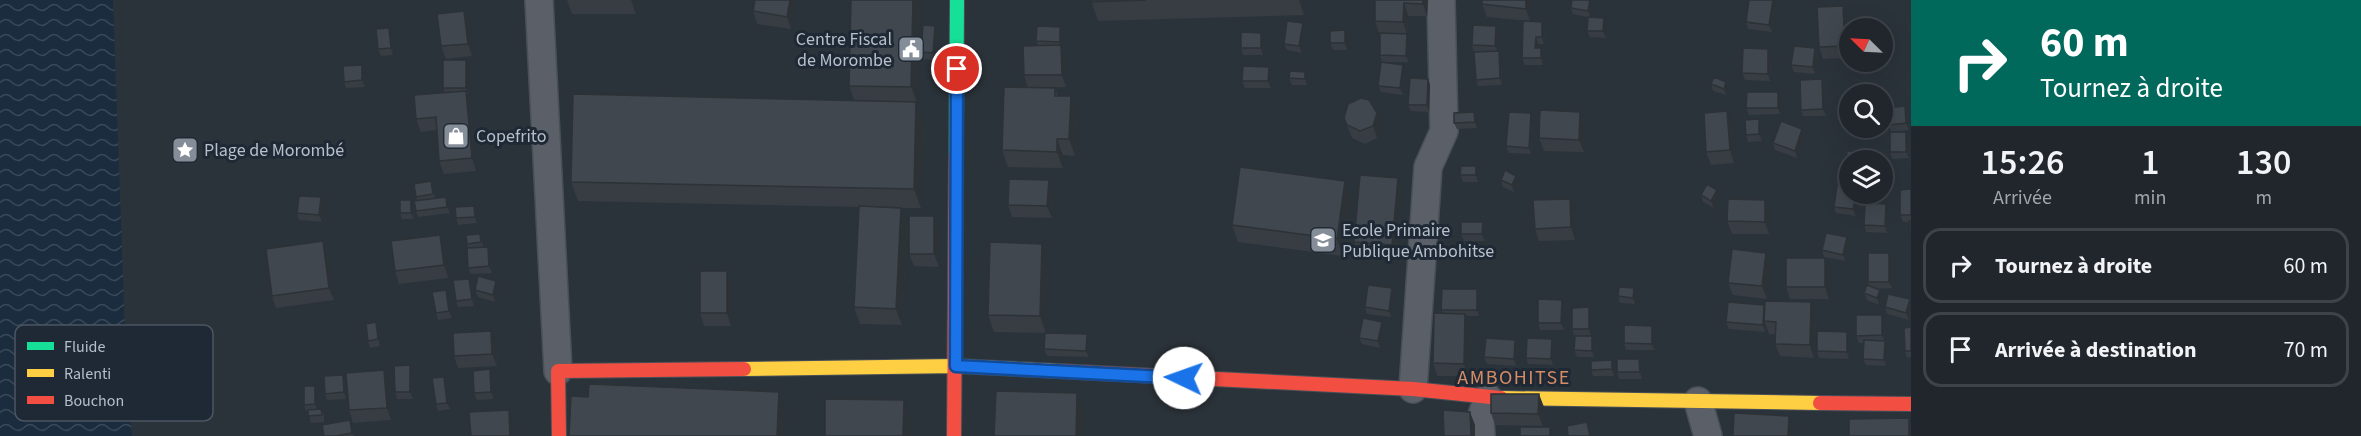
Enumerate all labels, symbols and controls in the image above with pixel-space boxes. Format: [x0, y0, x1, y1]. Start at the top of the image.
text: 60 m [2040, 13, 2129, 73]
north arrow [1839, 18, 1893, 72]
map controls [1839, 18, 1893, 204]
icon: right [1941, 24, 2019, 102]
place label: Centre Fiscal de Morombe [796, 27, 892, 73]
public building icon: Centre Fiscal de Morombe [896, 34, 926, 64]
pin [931, 43, 982, 94]
icon: arrive [940, 52, 973, 85]
text: Tournez à droite [2040, 69, 2223, 108]
button: search [1839, 84, 1893, 138]
shop icon: Copefrito [441, 121, 471, 151]
place label: Copefrito [476, 124, 546, 149]
place icon: Plage de Morombé [170, 135, 200, 165]
text: 15:26 [1981, 137, 2064, 188]
text: 1 [2141, 137, 2159, 188]
text: 130 [2236, 137, 2291, 188]
place label: Plage de Morombé [204, 138, 344, 163]
button: layers [1839, 150, 1893, 204]
text: Arrivée [1993, 184, 2052, 212]
text: min [2134, 184, 2166, 212]
text: m [2255, 184, 2272, 212]
place label: Ecole Primaire Publique Ambohitse [1342, 218, 1494, 264]
school or university icon: Ecole Primaire Publique Ambohitse [1308, 225, 1338, 255]
icon: right [1944, 249, 1977, 282]
text: Tournez à droite [1995, 250, 2152, 282]
text: 60 m [2283, 250, 2328, 282]
legend [15, 325, 213, 421]
icon: arrive [1944, 333, 1977, 366]
text: Arrivée à destination [1995, 334, 2197, 366]
text: 70 m [2283, 334, 2328, 366]
text: Fluide [64, 336, 106, 358]
position arrow [1152, 346, 1216, 410]
text: Ralenti [64, 363, 111, 385]
district label: AMBOHITSE [1457, 364, 1571, 392]
text: Bouchon [64, 390, 124, 412]

